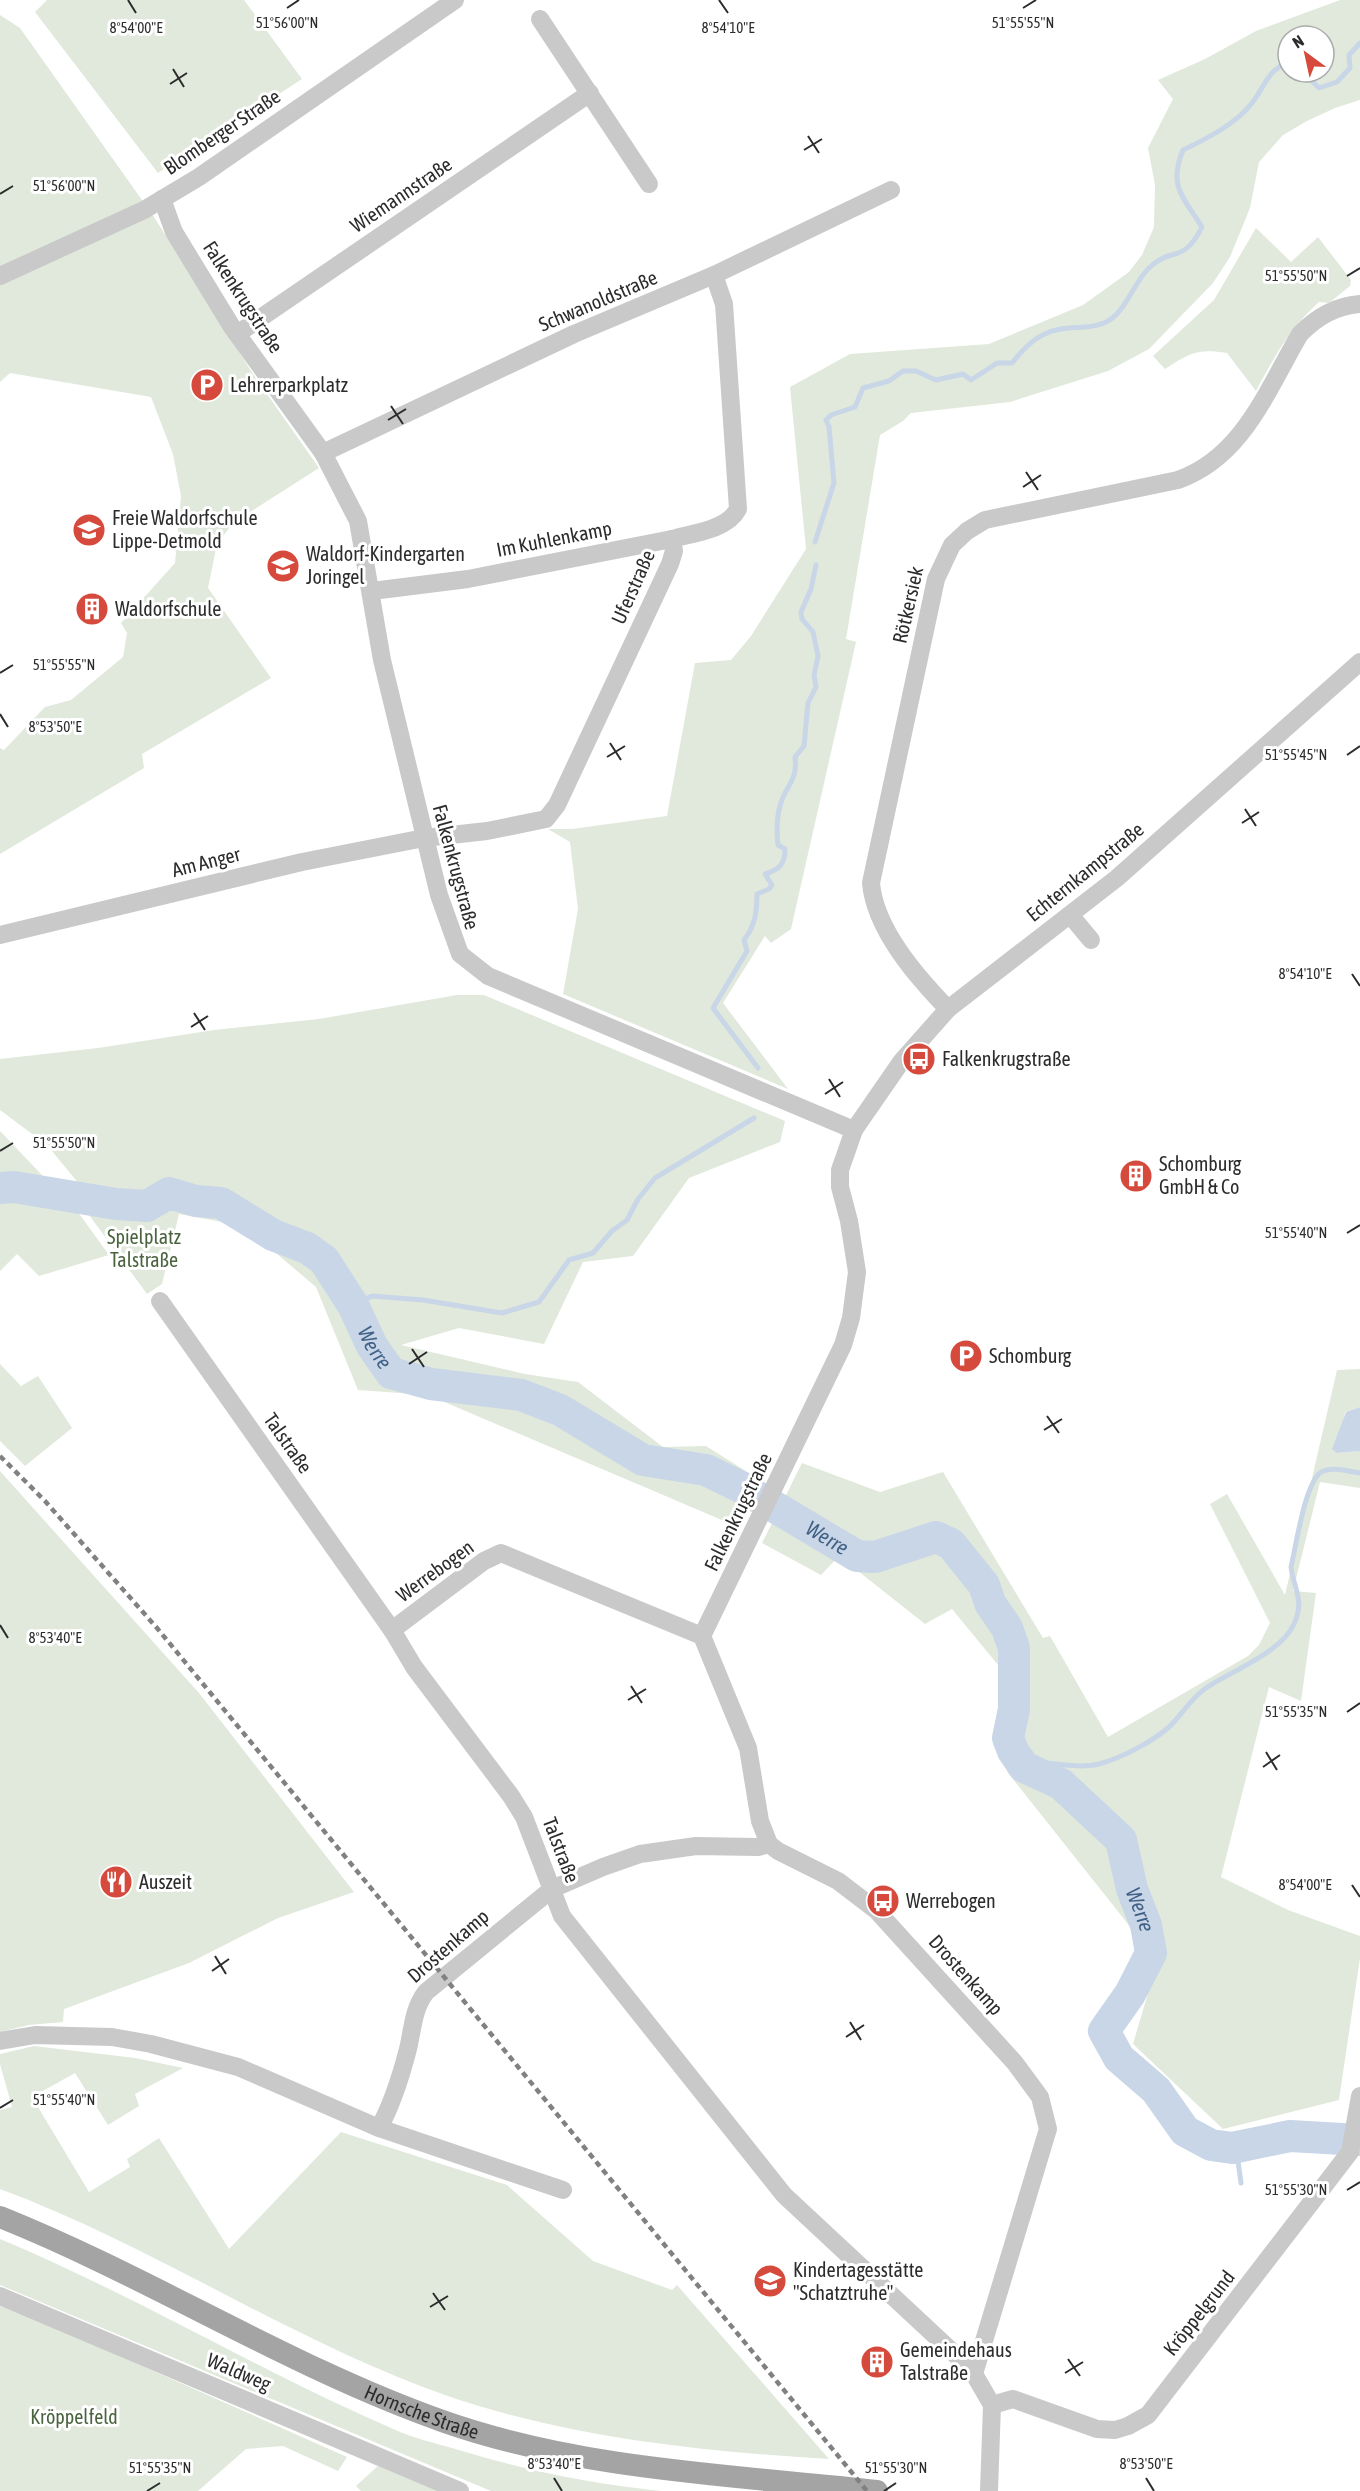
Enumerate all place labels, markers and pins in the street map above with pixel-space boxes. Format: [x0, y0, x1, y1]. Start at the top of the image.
parking icon: Lehrerparkplatz [189, 367, 225, 403]
place label: Lehrerparkplatz [230, 373, 348, 396]
place label: Freie Waldorfschule Lippe-Detmold [112, 506, 257, 552]
school or university icon: Freie Waldorfschule Lippe-Detmold [71, 512, 107, 548]
place label: Waldorf-Kindergarten Joringel [306, 542, 465, 588]
school or university icon: Waldorf-Kindergarten Joringel [265, 548, 301, 584]
building icon: Waldorfschule [74, 591, 110, 627]
place label: Waldorfschule [115, 597, 221, 620]
bus stop icon: Falkenkrugstraße [901, 1041, 937, 1077]
place label: Falkenkrugstraße [942, 1047, 1071, 1070]
place label: Schomburg GmbH & Co [1159, 1152, 1242, 1198]
building icon: Schomburg GmbH & Co [1118, 1158, 1154, 1194]
parking icon: Schomburg [948, 1338, 984, 1374]
place label: Schomburg [989, 1344, 1072, 1367]
restaurant icon: Auszeit [98, 1864, 134, 1900]
place label: Auszeit [139, 1870, 192, 1893]
bus stop icon: Werrebogen [865, 1883, 901, 1919]
place label: Werrebogen [906, 1889, 996, 1912]
place label: Kindertagesstätte "Schatztruhe" [793, 2258, 923, 2304]
school or university icon: Kindertagesstätte "Schatztruhe" [752, 2263, 788, 2299]
place label: Gemeindehaus Talstraße [900, 2338, 1012, 2384]
building icon: Gemeindehaus Talstraße [859, 2344, 895, 2380]

